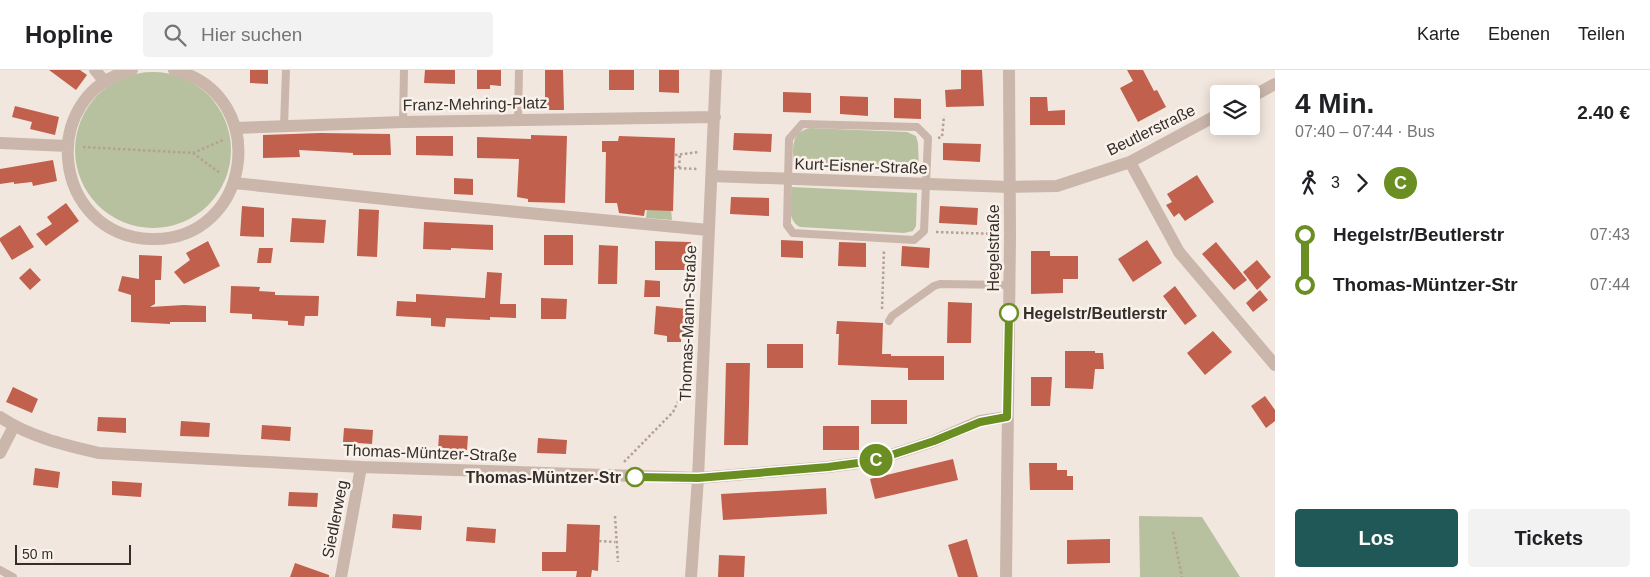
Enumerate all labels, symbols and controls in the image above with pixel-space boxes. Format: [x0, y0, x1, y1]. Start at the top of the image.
search box [143, 12, 493, 57]
text: Hopline [25, 21, 113, 48]
icon: search [161, 21, 189, 49]
text: Hier suchen [201, 24, 302, 45]
text: Karte [1417, 24, 1460, 44]
text: Ebenen [1488, 24, 1550, 44]
text: Teilen [1578, 24, 1625, 44]
map controls [1210, 85, 1260, 135]
button: layers [1210, 85, 1260, 135]
text: 4 Min. [1295, 88, 1374, 119]
street label: Franz-Mehring-Platz [402, 94, 548, 114]
street label: Beutlerstraße [1104, 101, 1198, 159]
text: 2.40 € [1577, 102, 1630, 123]
text: 07:40 – 07:44 · Bus [1295, 123, 1435, 140]
street label: Kurt-Eisner-Straße [794, 155, 928, 177]
icon: walk [1295, 169, 1323, 197]
icon: forward [1348, 169, 1376, 197]
text: C [1394, 173, 1407, 193]
text: 3 [1331, 174, 1340, 191]
street label: Hegelstraße [985, 204, 1002, 292]
text: Hegelstr/Beutlerstr [1333, 224, 1504, 245]
text: 07:43 [1590, 226, 1630, 243]
street label: Thomas-Mann-Straße [677, 244, 699, 401]
text: Thomas-Müntzer-Str [1333, 274, 1518, 295]
text: 07:44 [1590, 276, 1630, 293]
marker: Hegelstr/Beutlerstr [999, 303, 1019, 323]
place label: Hegelstr/Beutlerstr [1023, 305, 1167, 322]
street label: Thomas-Müntzer-Straße [343, 441, 517, 465]
line badge: C [860, 444, 892, 476]
text: C [870, 450, 883, 470]
marker: Thomas-Müntzer-Str [625, 467, 645, 487]
place label: Thomas-Müntzer-Str [465, 469, 621, 486]
street label: Siedlerweg [319, 479, 351, 559]
button: Los [1295, 509, 1458, 567]
button: Tickets [1468, 509, 1630, 567]
scale bar [15, 542, 131, 565]
text: 50 m [22, 546, 53, 562]

